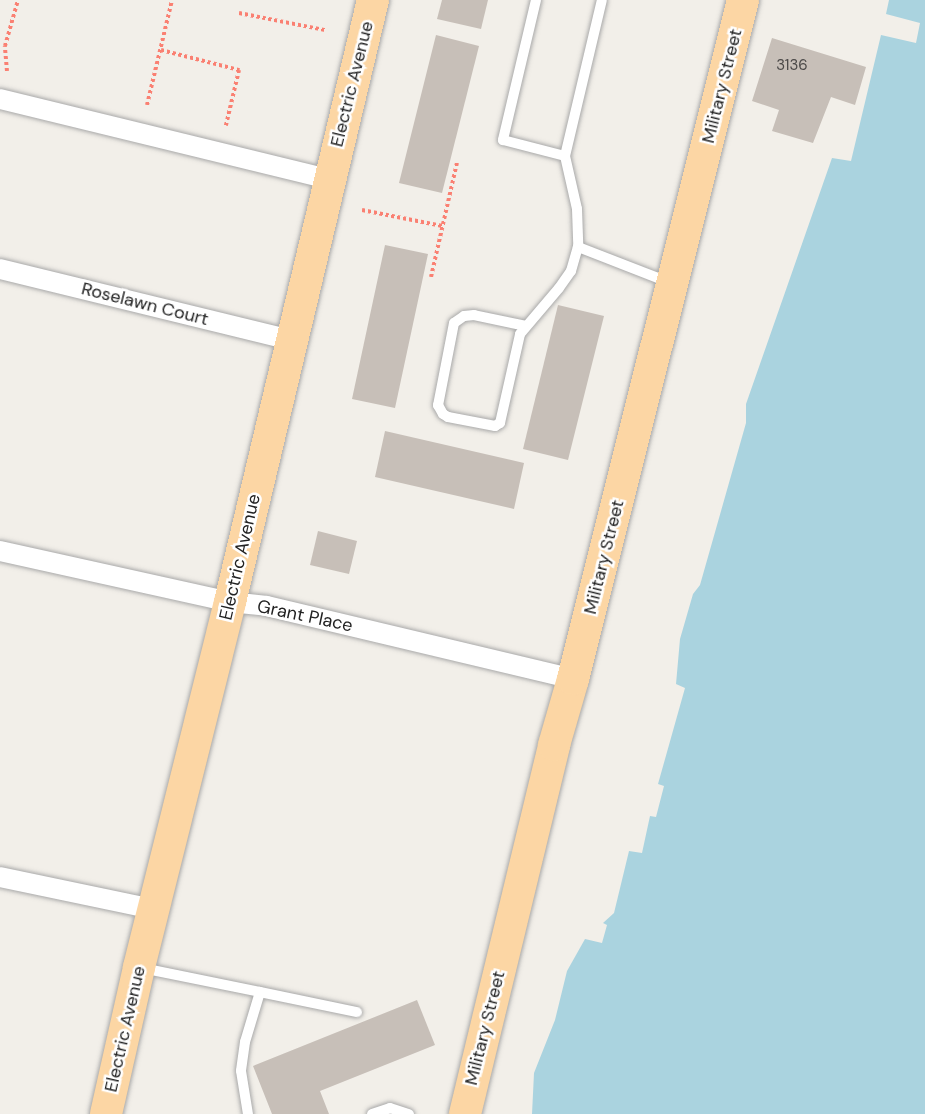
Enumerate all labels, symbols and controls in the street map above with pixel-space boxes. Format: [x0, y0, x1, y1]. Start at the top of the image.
street label: Electric Avenue [326, 19, 378, 149]
street label: Military Street [697, 27, 747, 145]
house number: 3136 [776, 57, 808, 75]
street label: Roselawn Court [79, 278, 211, 330]
street label: Electric Avenue [215, 492, 265, 622]
street label: Military Street [579, 498, 629, 616]
street label: Grant Place [255, 595, 355, 637]
street label: Electric Avenue [100, 964, 150, 1094]
street label: Military Street [460, 969, 510, 1087]

